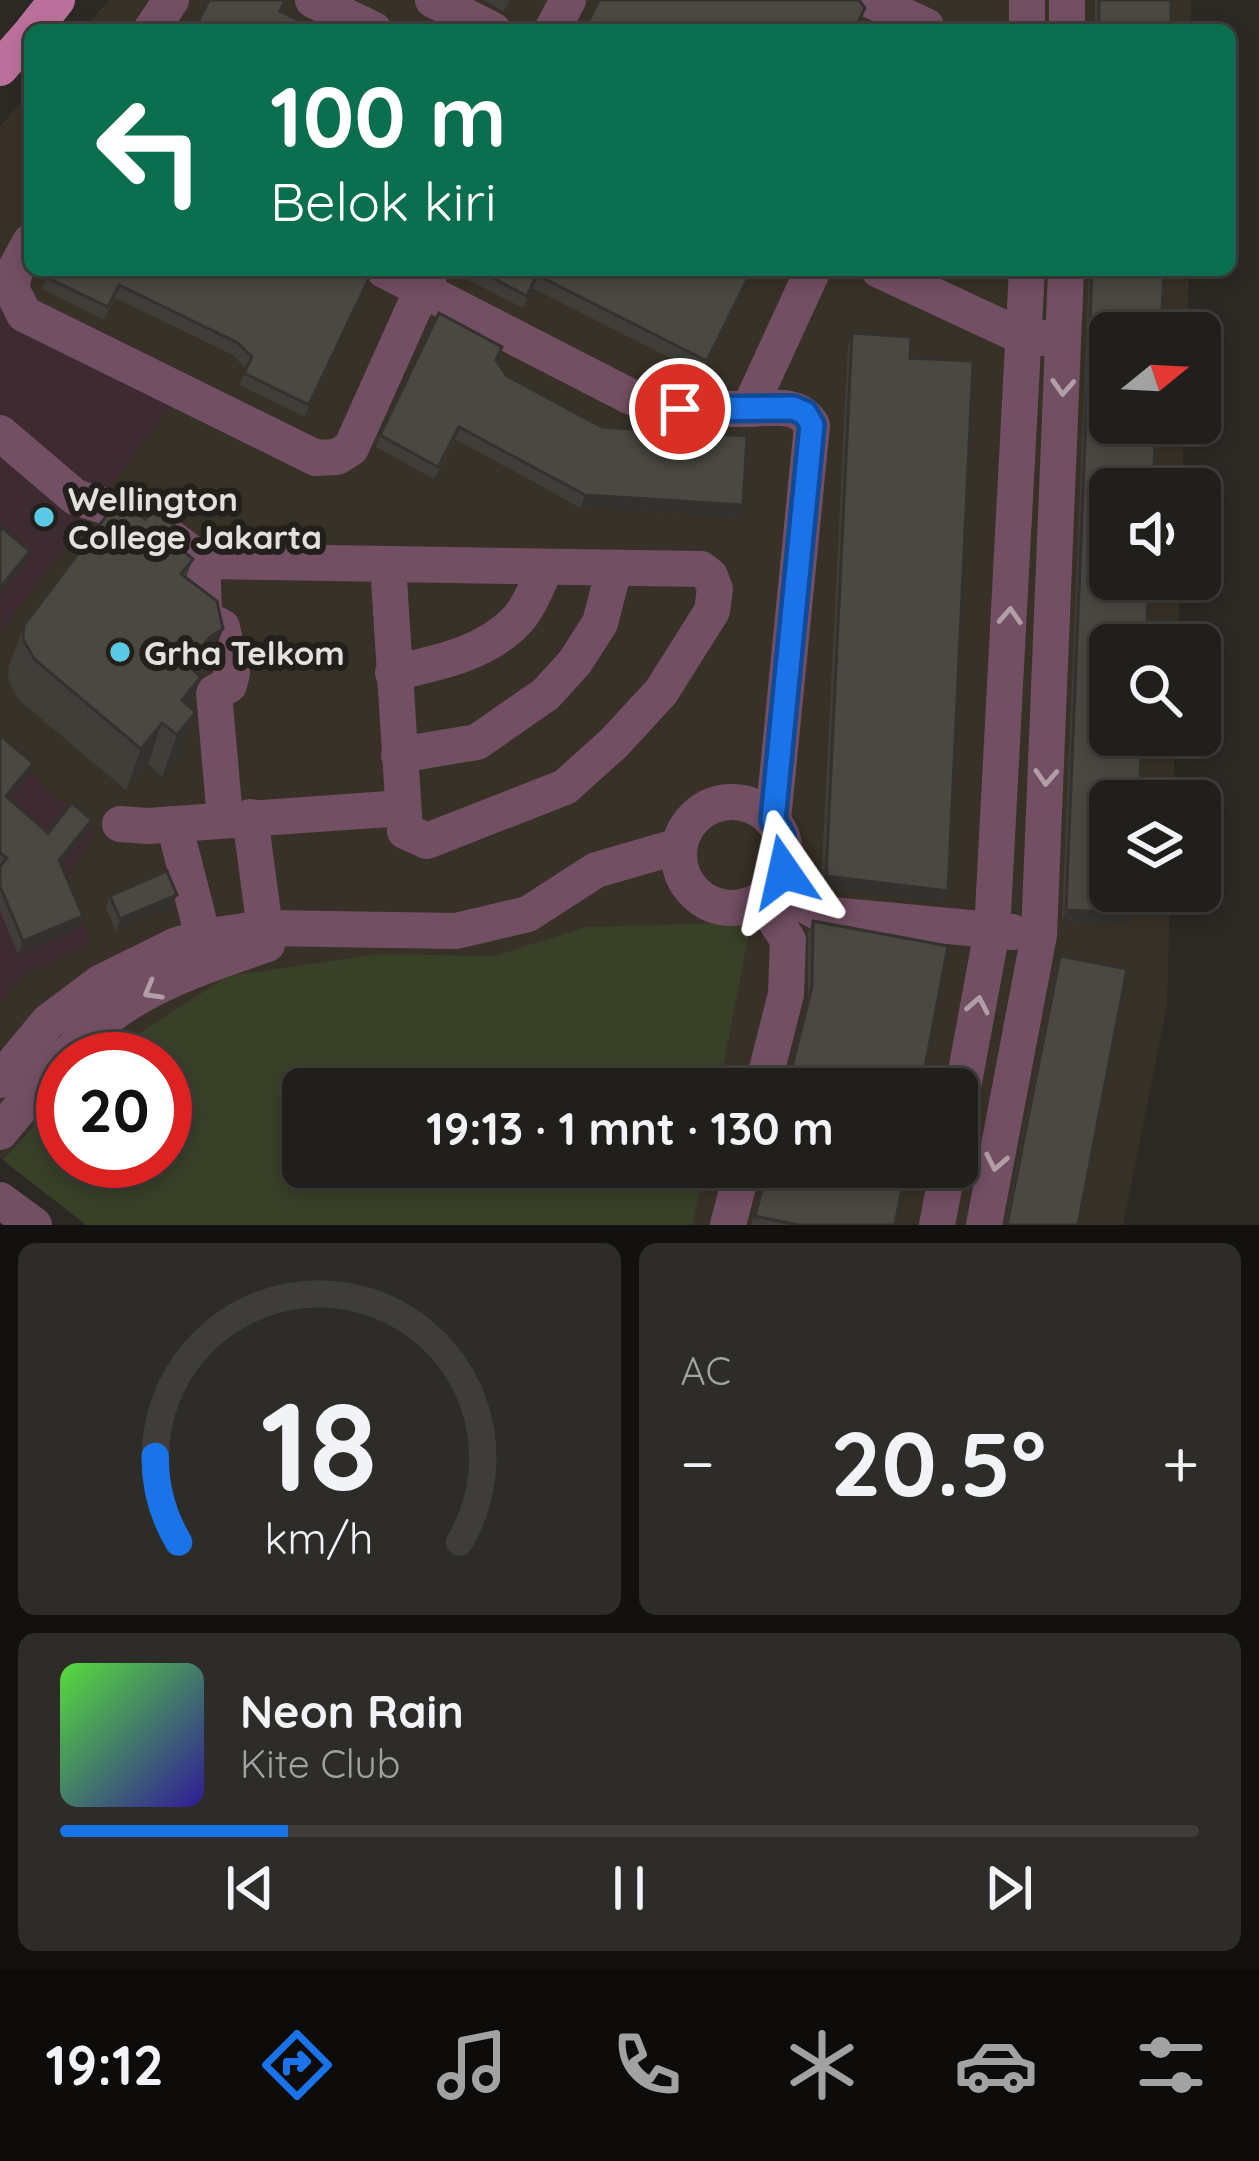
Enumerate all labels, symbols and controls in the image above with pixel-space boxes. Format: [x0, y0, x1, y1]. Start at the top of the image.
text: 100 m [270, 63, 507, 168]
icon: left [72, 72, 228, 228]
text: Belok kiri [270, 167, 497, 235]
north arrow [1089, 312, 1221, 444]
map controls [1089, 312, 1221, 912]
pin [629, 358, 731, 460]
icon: arrive [647, 376, 713, 442]
one-way arrow [1050, 378, 1076, 397]
button: sound [1089, 468, 1221, 600]
place label: Wellington College Jakarta [68, 478, 322, 557]
marker: Wellington College Jakarta [31, 504, 57, 530]
one-way arrow [996, 606, 1022, 625]
button: search [1089, 624, 1221, 756]
place label: Grha Telkom [144, 632, 345, 673]
marker: Grha Telkom [107, 639, 133, 665]
one-way arrow [1033, 768, 1059, 787]
button: layers [1089, 780, 1221, 912]
position arrow [721, 809, 847, 935]
one-way arrow [143, 977, 164, 1000]
one-way arrow [965, 995, 990, 1015]
speed limit sign: 20 [36, 1032, 192, 1188]
text: 19:13 · 1 mnt · 130 m [426, 1100, 834, 1156]
one-way arrow [984, 1152, 1010, 1172]
text: AC [681, 1346, 731, 1395]
text: 18 [261, 1366, 378, 1522]
text: 20.5° [830, 1406, 1046, 1519]
text: − [681, 1421, 715, 1504]
text: + [1162, 1421, 1199, 1504]
text: km/h [265, 1511, 374, 1565]
text: Neon Rain [240, 1683, 464, 1739]
text: Kite Club [240, 1739, 400, 1788]
icon: previous [217, 1855, 283, 1921]
icon: pause [596, 1855, 662, 1921]
icon: next [976, 1855, 1042, 1921]
icon: directions [255, 2023, 339, 2107]
icon: music [430, 2023, 514, 2107]
icon: phone [605, 2023, 689, 2107]
icon: climate [780, 2023, 864, 2107]
icon: car [954, 2023, 1038, 2107]
icon: filters [1129, 2023, 1213, 2107]
text: 19:12 [45, 2031, 164, 2099]

